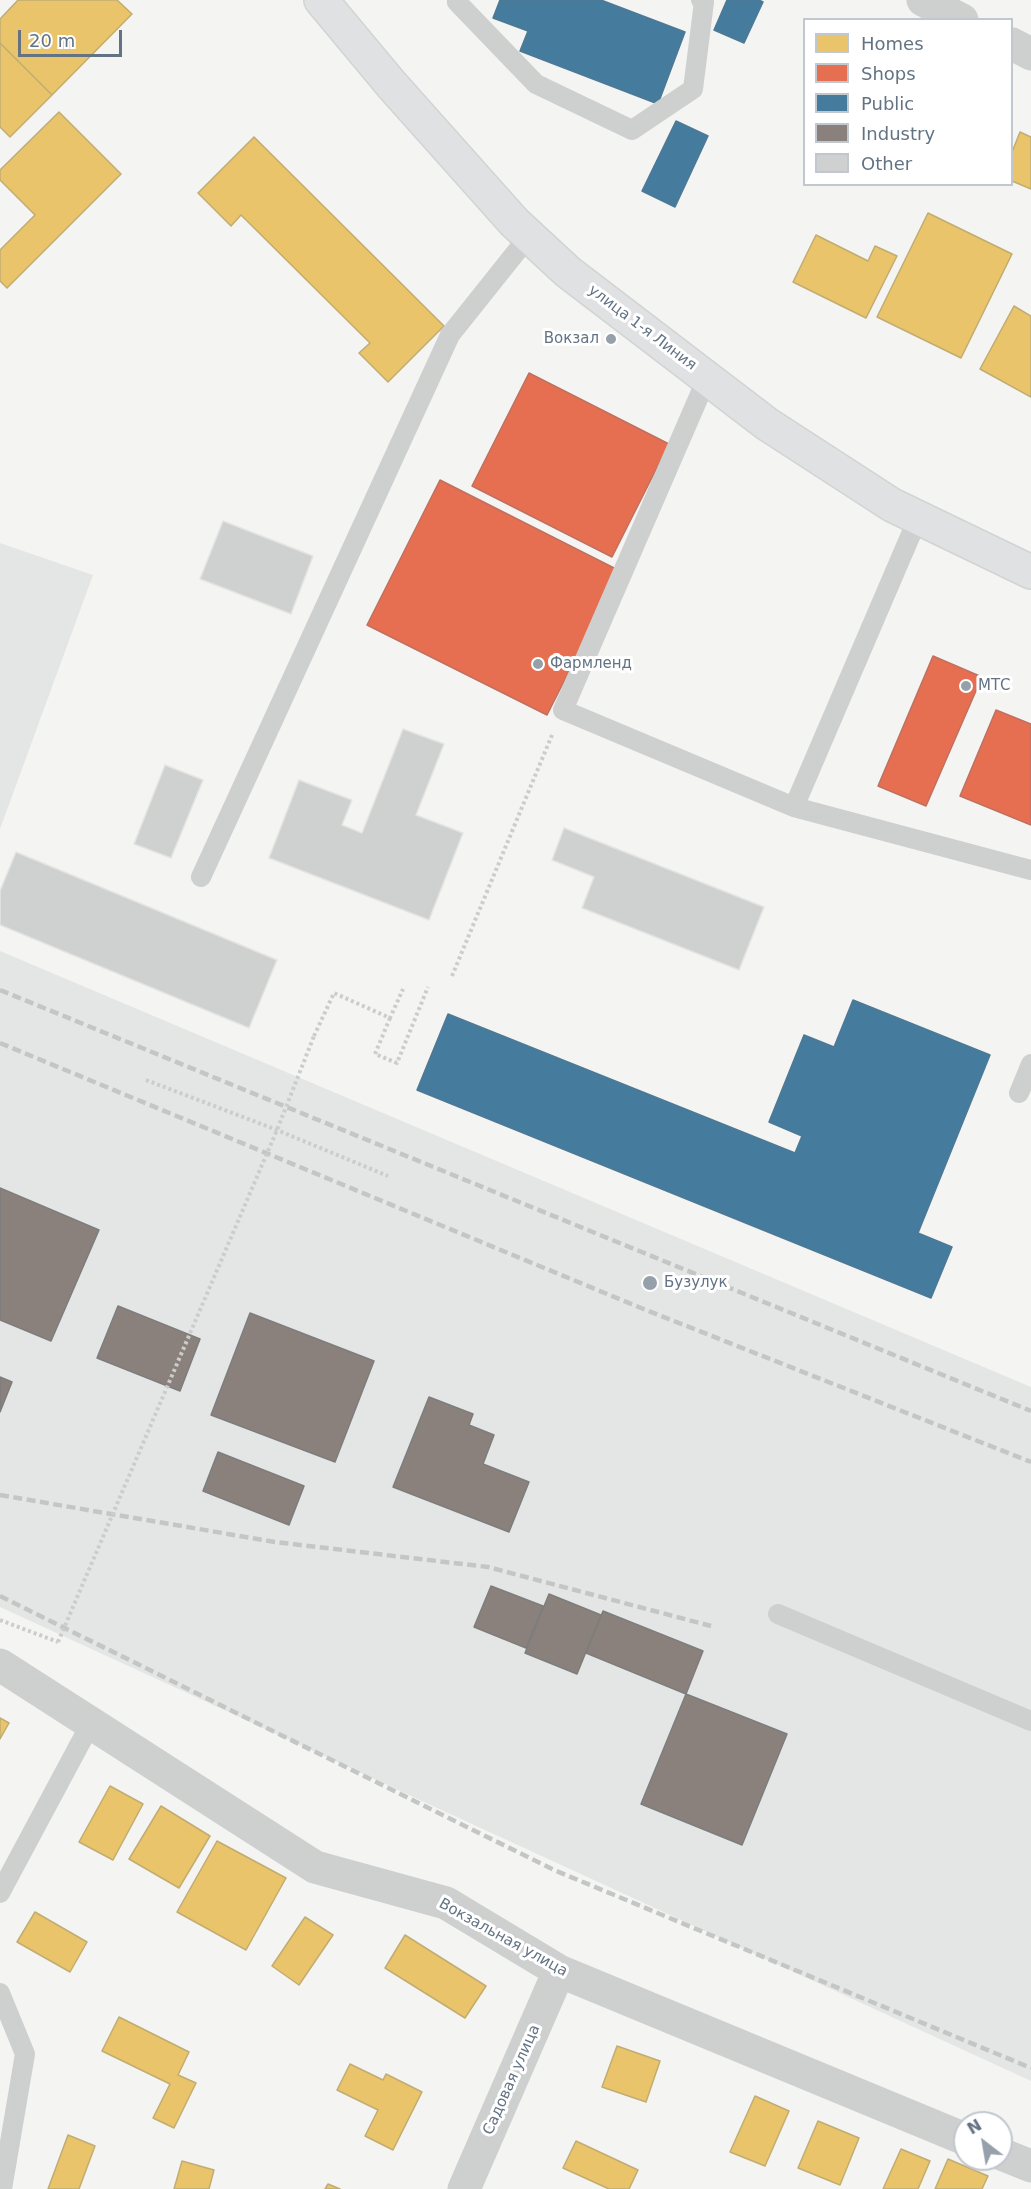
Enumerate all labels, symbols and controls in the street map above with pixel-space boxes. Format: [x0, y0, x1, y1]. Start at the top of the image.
scale bar [21, 18, 124, 56]
legend [803, 18, 1013, 186]
text: 20 m [29, 30, 75, 51]
text: Homes [861, 33, 924, 54]
text: Shops [861, 63, 916, 84]
text: Public [861, 93, 914, 114]
text: Industry [861, 123, 935, 144]
text: Other [861, 153, 912, 174]
street label: улица 1-я Линия [584, 281, 700, 375]
place label: Вокзал [544, 330, 599, 348]
marker: Вокзал [604, 332, 618, 346]
place label: Фармленд [550, 655, 632, 673]
marker: Фармленд [531, 657, 545, 671]
place label: МТС [978, 677, 1011, 695]
marker: МТС [959, 679, 973, 693]
marker: Бузулук [641, 1274, 659, 1292]
place label: Бузулук [664, 1274, 728, 1292]
street label: Вокзальная улица [435, 1895, 571, 1981]
street label: Садовая улица [480, 2022, 544, 2138]
north arrow [953, 2111, 1013, 2171]
text: N [964, 2115, 985, 2138]

